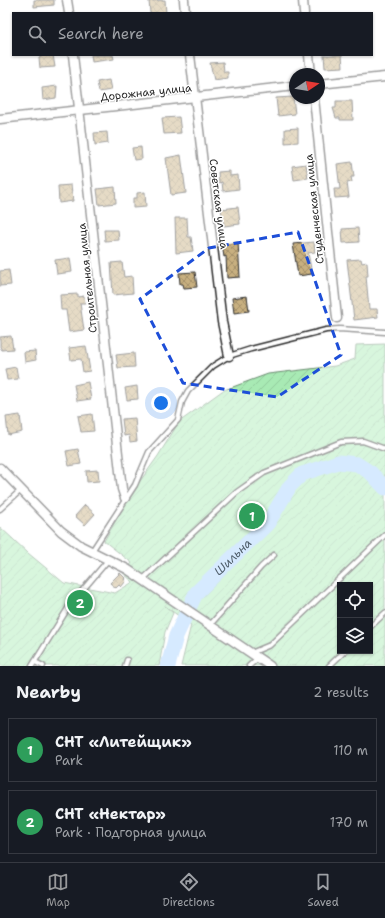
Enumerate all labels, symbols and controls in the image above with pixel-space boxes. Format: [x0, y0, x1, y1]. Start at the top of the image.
search box [12, 12, 373, 56]
icon: search [26, 23, 48, 45]
text: Search here [58, 24, 144, 44]
north arrow [289, 68, 325, 104]
street label: Дорожная улица [100, 80, 193, 105]
street label: Студенческая улица [301, 153, 328, 265]
street label: Советская улица [206, 158, 232, 250]
street label: Строительная улица [74, 222, 101, 334]
your location [151, 393, 171, 413]
pin: 1 [239, 501, 265, 531]
water label: Шильна [211, 535, 255, 579]
map controls [337, 582, 373, 654]
button: locate [337, 582, 373, 618]
pin: 2 [67, 588, 93, 618]
button: layers [337, 618, 373, 654]
text: Nearby [16, 681, 81, 703]
text: 2 results [313, 684, 369, 701]
text: СНТ «Литейщик» [55, 732, 192, 752]
text: 1 [27, 742, 33, 759]
text: 110 m [333, 742, 368, 759]
text: Park [55, 752, 83, 769]
text: СНТ «Нектар» [55, 804, 166, 824]
text: 2 [25, 814, 35, 831]
text: 170 m [330, 814, 368, 831]
text: Park · Подгорная улица [55, 824, 206, 841]
tab: Map [46, 871, 70, 910]
tab: Directions [162, 871, 215, 910]
tab: Saved [307, 871, 339, 910]

